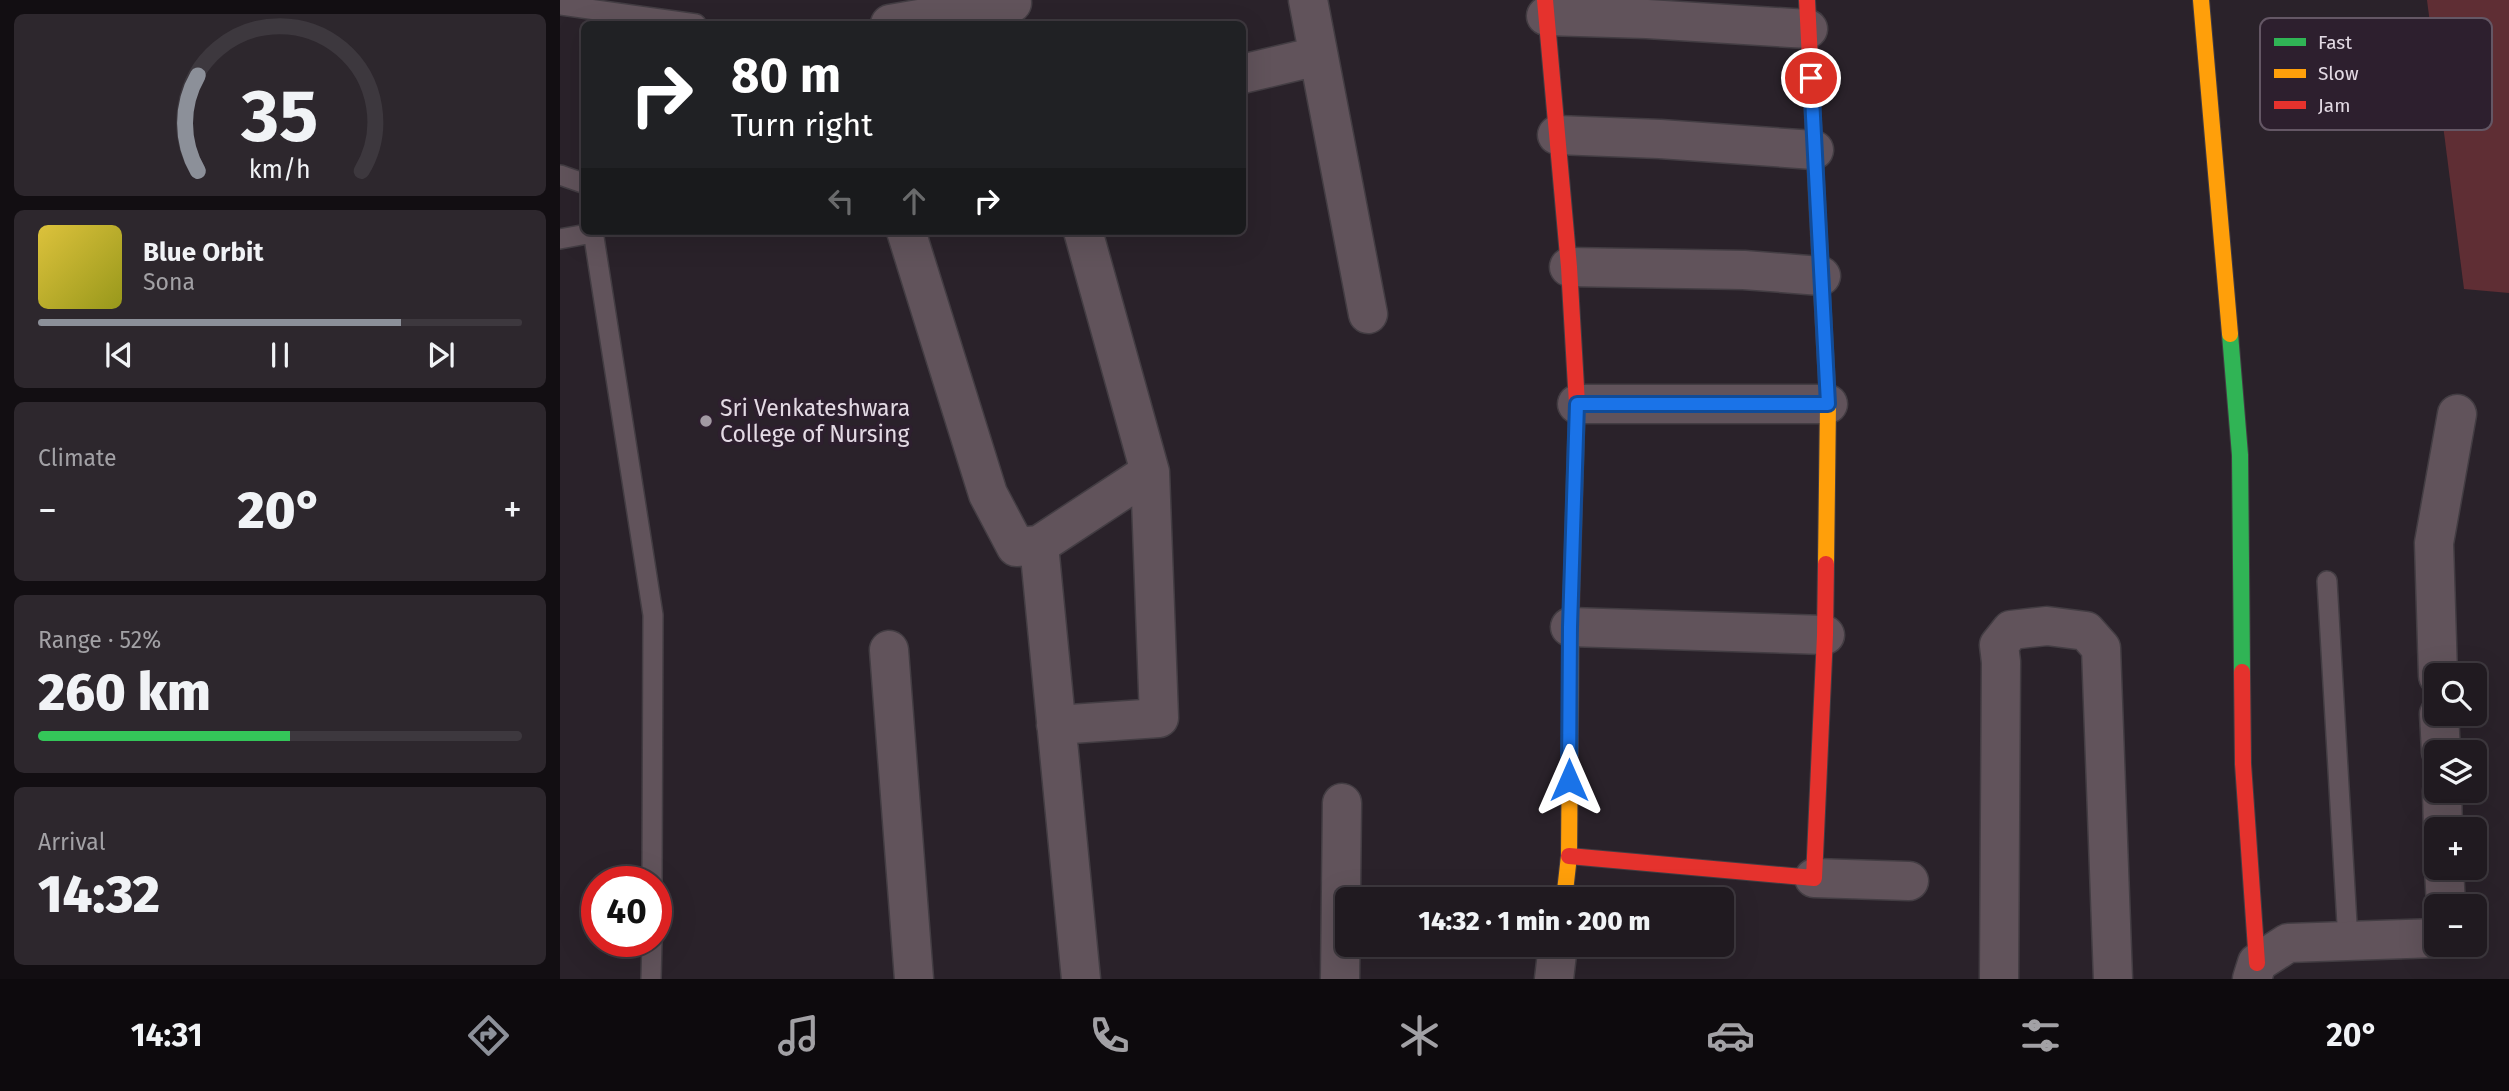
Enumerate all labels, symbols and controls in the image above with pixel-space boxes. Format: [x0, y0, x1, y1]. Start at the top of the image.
legend [2260, 18, 2492, 130]
text: Fast [2318, 31, 2352, 54]
text: 80 m [731, 46, 841, 105]
pin [1781, 48, 1841, 108]
icon: right [616, 49, 707, 140]
icon: arrive [1792, 59, 1830, 97]
text: Slow [2318, 62, 2359, 85]
text: 35 [241, 73, 318, 160]
text: Jam [2318, 94, 2350, 117]
text: Turn right [731, 106, 873, 144]
text: km/h [249, 155, 311, 185]
icon: left [822, 182, 860, 220]
icon: ahead [895, 182, 933, 220]
icon: right [968, 182, 1006, 220]
text: Blue Orbit [143, 237, 263, 268]
text: Sona [143, 268, 195, 296]
icon: previous [100, 336, 138, 374]
icon: pause [261, 336, 299, 374]
icon: next [422, 336, 460, 374]
place label: Sri Venkateshwara College of Nursing [720, 394, 910, 448]
marker: Sri Venkateshwara College of Nursing [698, 413, 714, 429]
text: Climate [38, 444, 117, 472]
text: 20° [237, 479, 323, 542]
text: − [38, 487, 57, 533]
text: + [503, 487, 522, 533]
text: Range · 52% [38, 626, 161, 654]
text: 260 km [38, 661, 211, 724]
map controls [2424, 663, 2487, 957]
button: search [2424, 663, 2487, 726]
button: layers [2424, 740, 2487, 803]
position arrow [1532, 743, 1606, 817]
button: + [2424, 817, 2487, 880]
text: Arrival [38, 828, 105, 856]
text: 14:32 [38, 863, 160, 926]
speed limit sign: 40 [581, 866, 672, 957]
button: − [2424, 894, 2487, 957]
text: 14:32 · 1 min · 200 m [1419, 906, 1650, 937]
icon: directions [464, 1011, 513, 1060]
icon: music [774, 1011, 823, 1060]
icon: phone [1085, 1011, 1134, 1060]
icon: climate [1395, 1011, 1444, 1060]
icon: car [1706, 1011, 1755, 1060]
icon: filters [2016, 1011, 2065, 1060]
text: 14:31 [131, 1016, 203, 1054]
text: 20° [2326, 1016, 2378, 1054]

